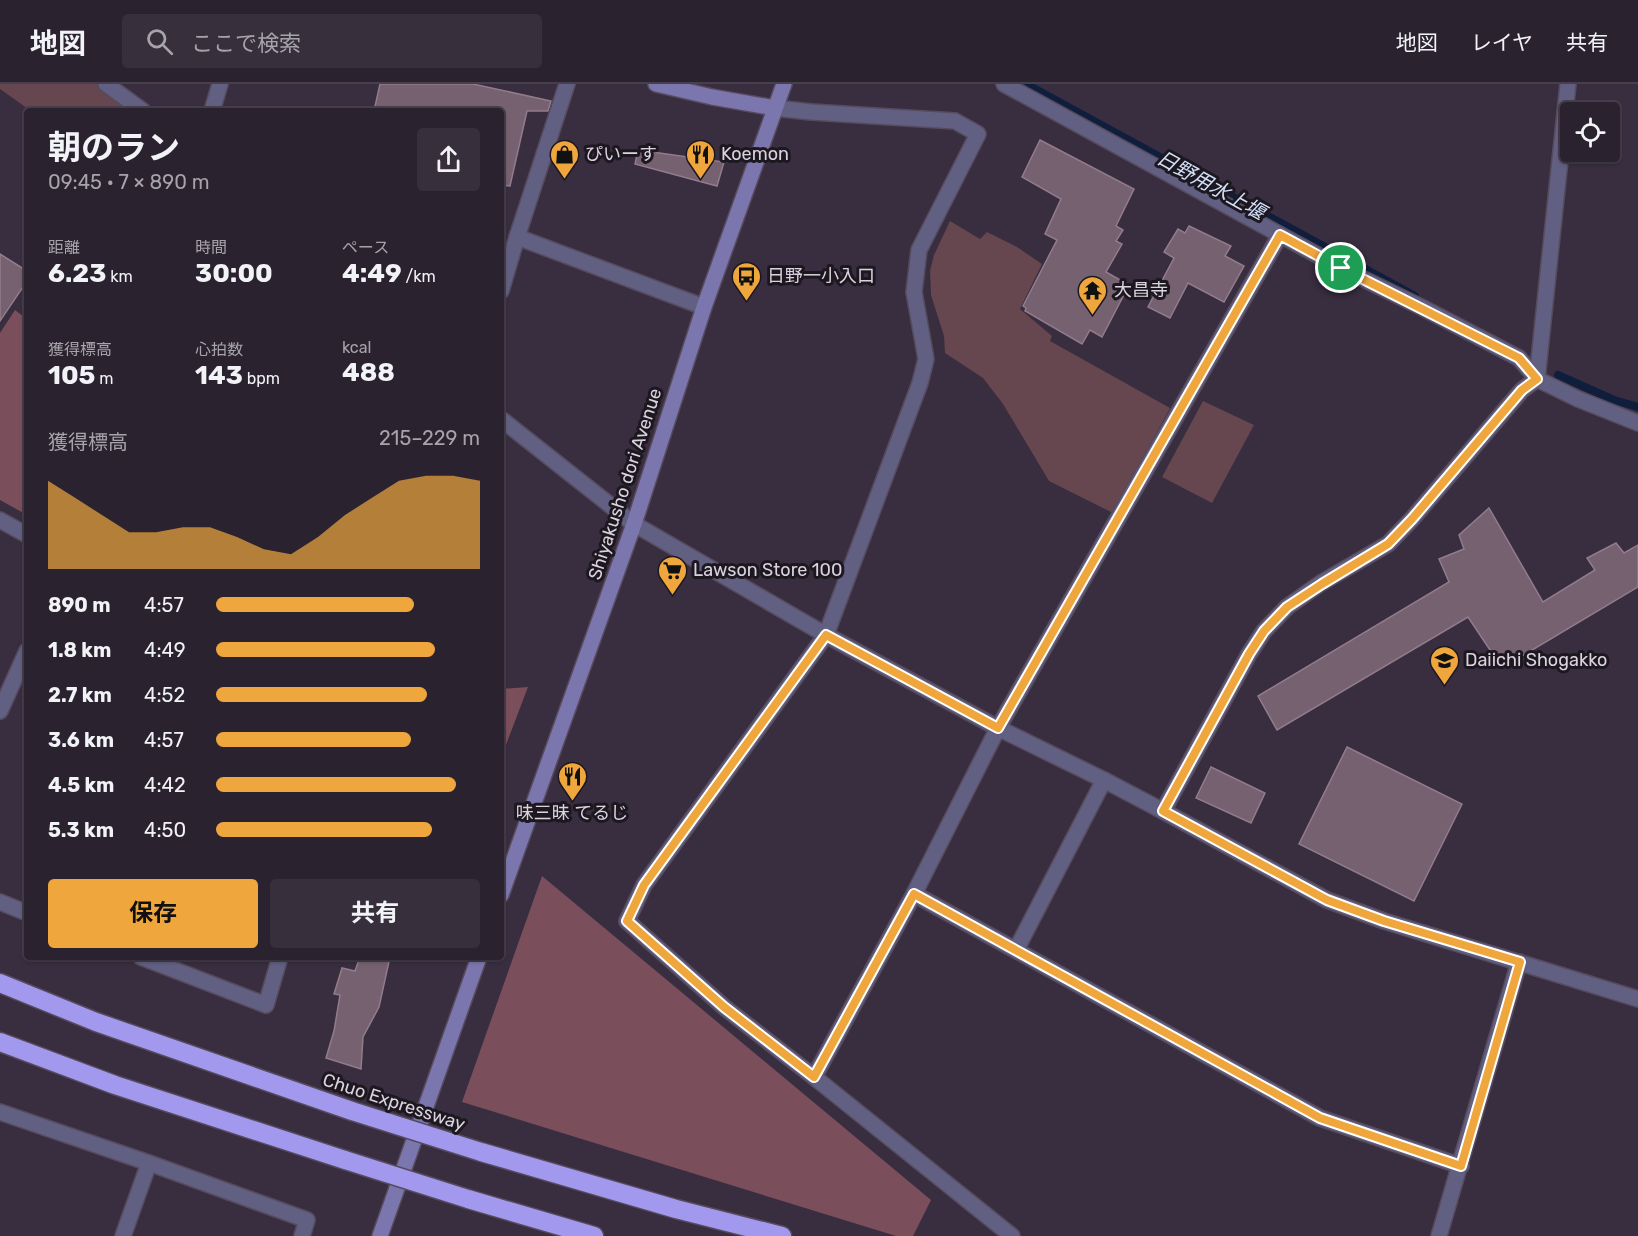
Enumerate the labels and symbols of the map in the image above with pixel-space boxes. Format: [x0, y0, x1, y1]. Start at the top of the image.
shop icon: ぴいーす [548, 138, 580, 180]
restaurant icon: Koemon [684, 138, 716, 180]
place label: ぴいーす [585, 143, 657, 165]
place label: Koemon [721, 143, 789, 165]
water label: 日野用水上堰 [1153, 145, 1273, 227]
pin [1315, 242, 1366, 293]
bus stop icon: 日野一小入口 [730, 260, 762, 302]
place label: 日野一小入口 [767, 265, 875, 287]
temple icon: 大昌寺 [1077, 274, 1109, 316]
place label: 大昌寺 [1114, 279, 1168, 301]
street label: Shiyakusho dori Avenue [584, 385, 666, 583]
supermarket icon: Lawson Store 100 [656, 554, 688, 596]
place label: Lawson Store 100 [693, 559, 842, 581]
school or university icon: Daiichi Shogakko [1428, 644, 1460, 686]
place label: Daiichi Shogakko [1465, 649, 1607, 671]
restaurant icon: 味三昧 てるじ [556, 760, 588, 802]
place label: 味三昧 てるじ [516, 802, 628, 824]
street label: Chuo Expressway [320, 1069, 468, 1135]

